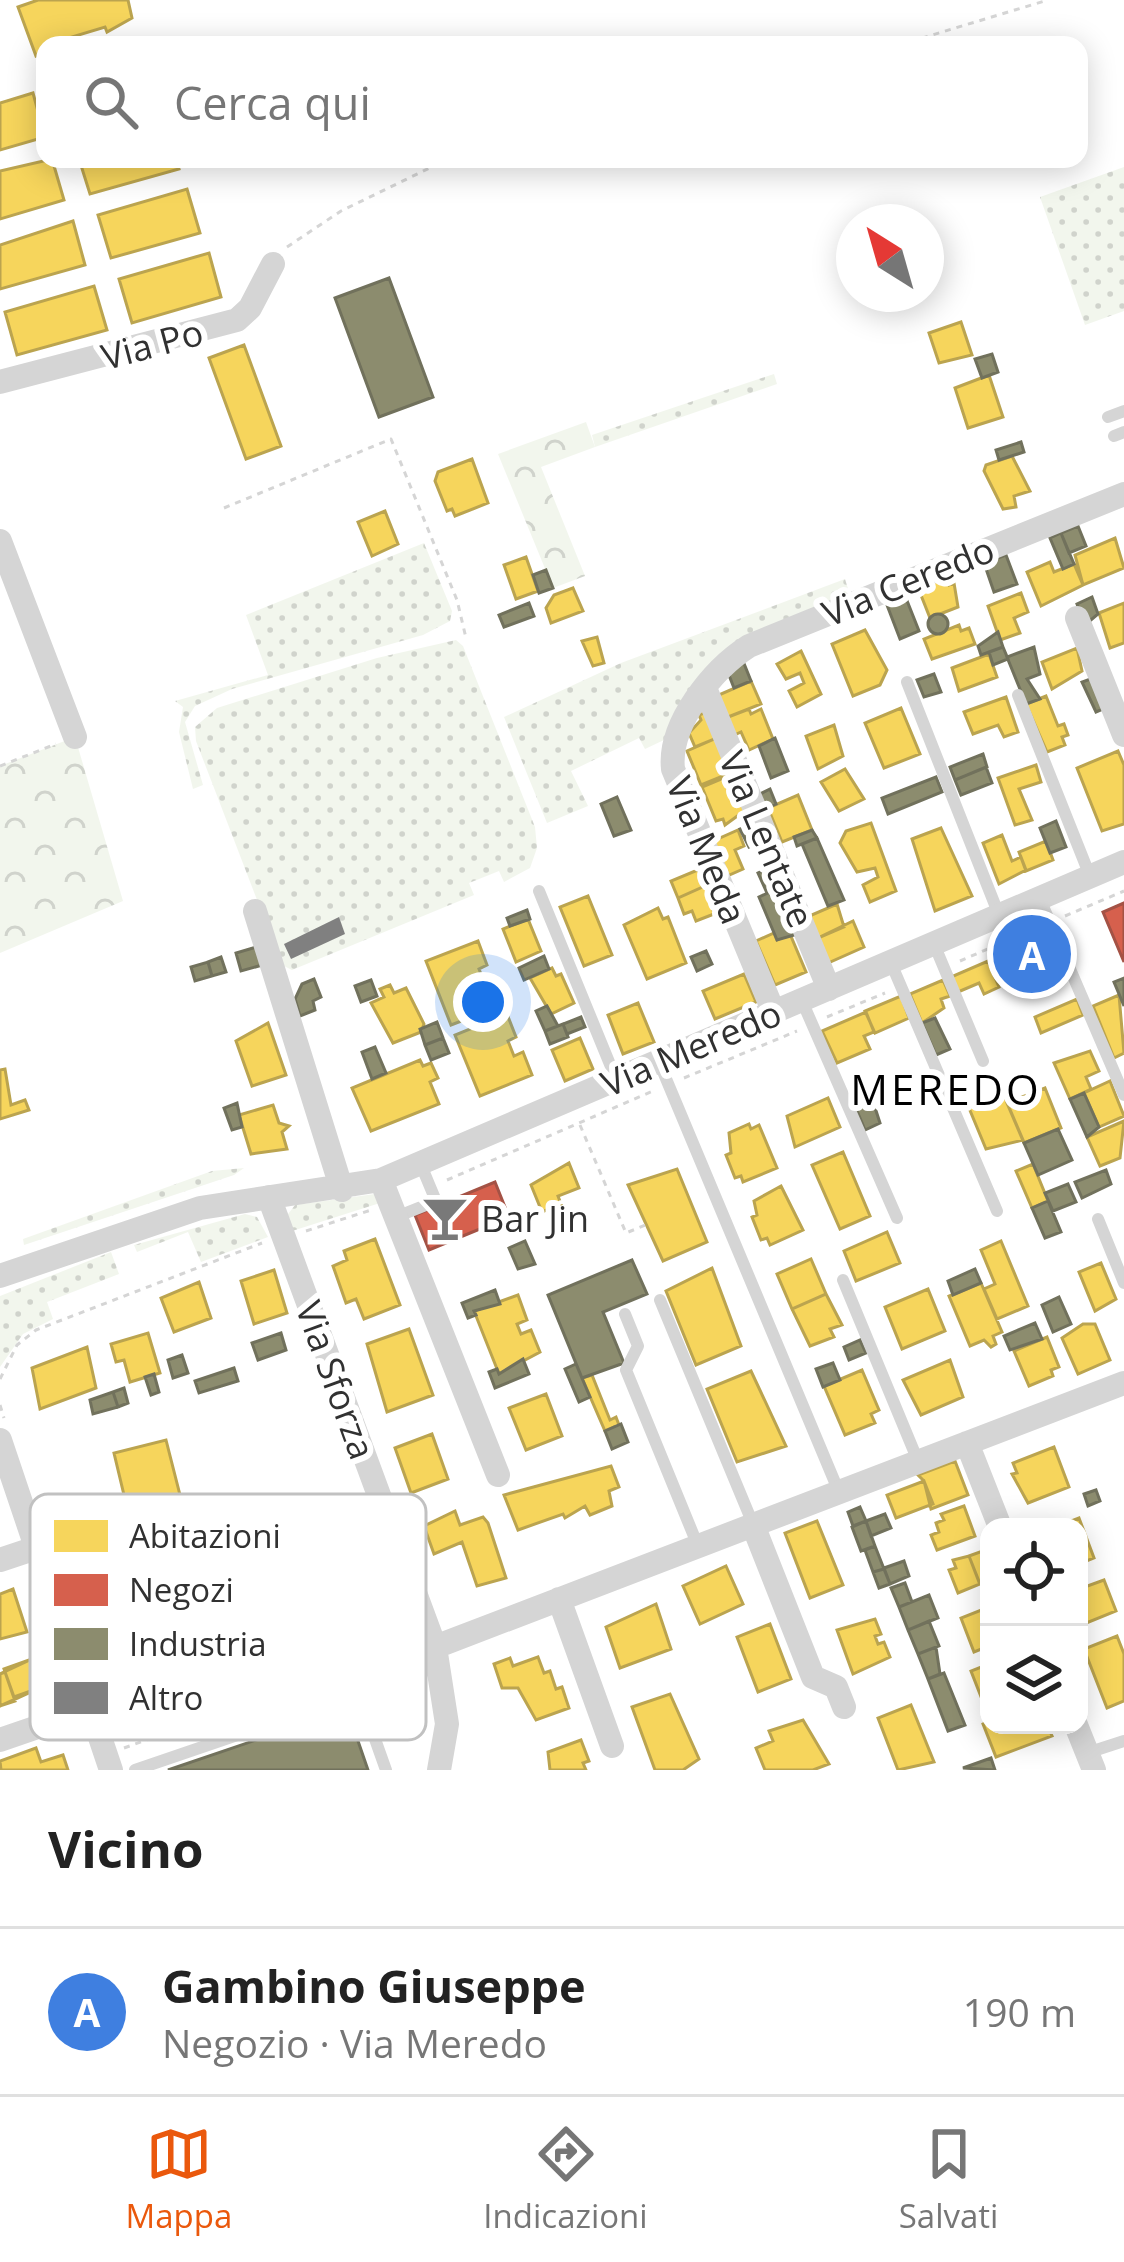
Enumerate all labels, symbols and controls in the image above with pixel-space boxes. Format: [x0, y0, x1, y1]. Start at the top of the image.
search box [36, 36, 1088, 168]
icon: search [78, 69, 144, 135]
text: Cerca qui [174, 72, 371, 133]
north arrow [836, 204, 944, 312]
street label: Via Po [96, 307, 208, 381]
street label: Via Ceredo [815, 524, 1001, 638]
street label: Via Lentate [708, 743, 826, 935]
street label: Via Meda [655, 769, 759, 931]
pin: A [993, 909, 1071, 999]
your location [453, 972, 513, 1032]
street label: Via Meredo [593, 988, 789, 1108]
district label: MEREDO [850, 1060, 1042, 1117]
bar icon: Bar Jin [420, 1193, 470, 1243]
place label: Bar Jin [481, 1194, 589, 1243]
street label: Via Sforza [285, 1294, 387, 1466]
legend [30, 1494, 426, 1740]
text: Abitazioni [129, 1513, 281, 1558]
map controls [980, 1518, 1088, 1734]
button: locate [980, 1518, 1088, 1626]
text: Negozi [129, 1567, 234, 1612]
text: Industria [129, 1621, 267, 1666]
button: layers [980, 1626, 1088, 1734]
text: Altro [129, 1675, 203, 1720]
text: Vicino [48, 1813, 204, 1883]
text: Gambino Giuseppe [162, 1955, 586, 2016]
text: A [74, 1985, 100, 2038]
text: 190 m [963, 1985, 1076, 2038]
text: Negozio · Via Meredo [162, 2016, 547, 2069]
tab: Mappa [126, 2121, 232, 2238]
tab: Indicazioni [483, 2121, 648, 2238]
tab: Salvati [899, 2121, 998, 2238]

